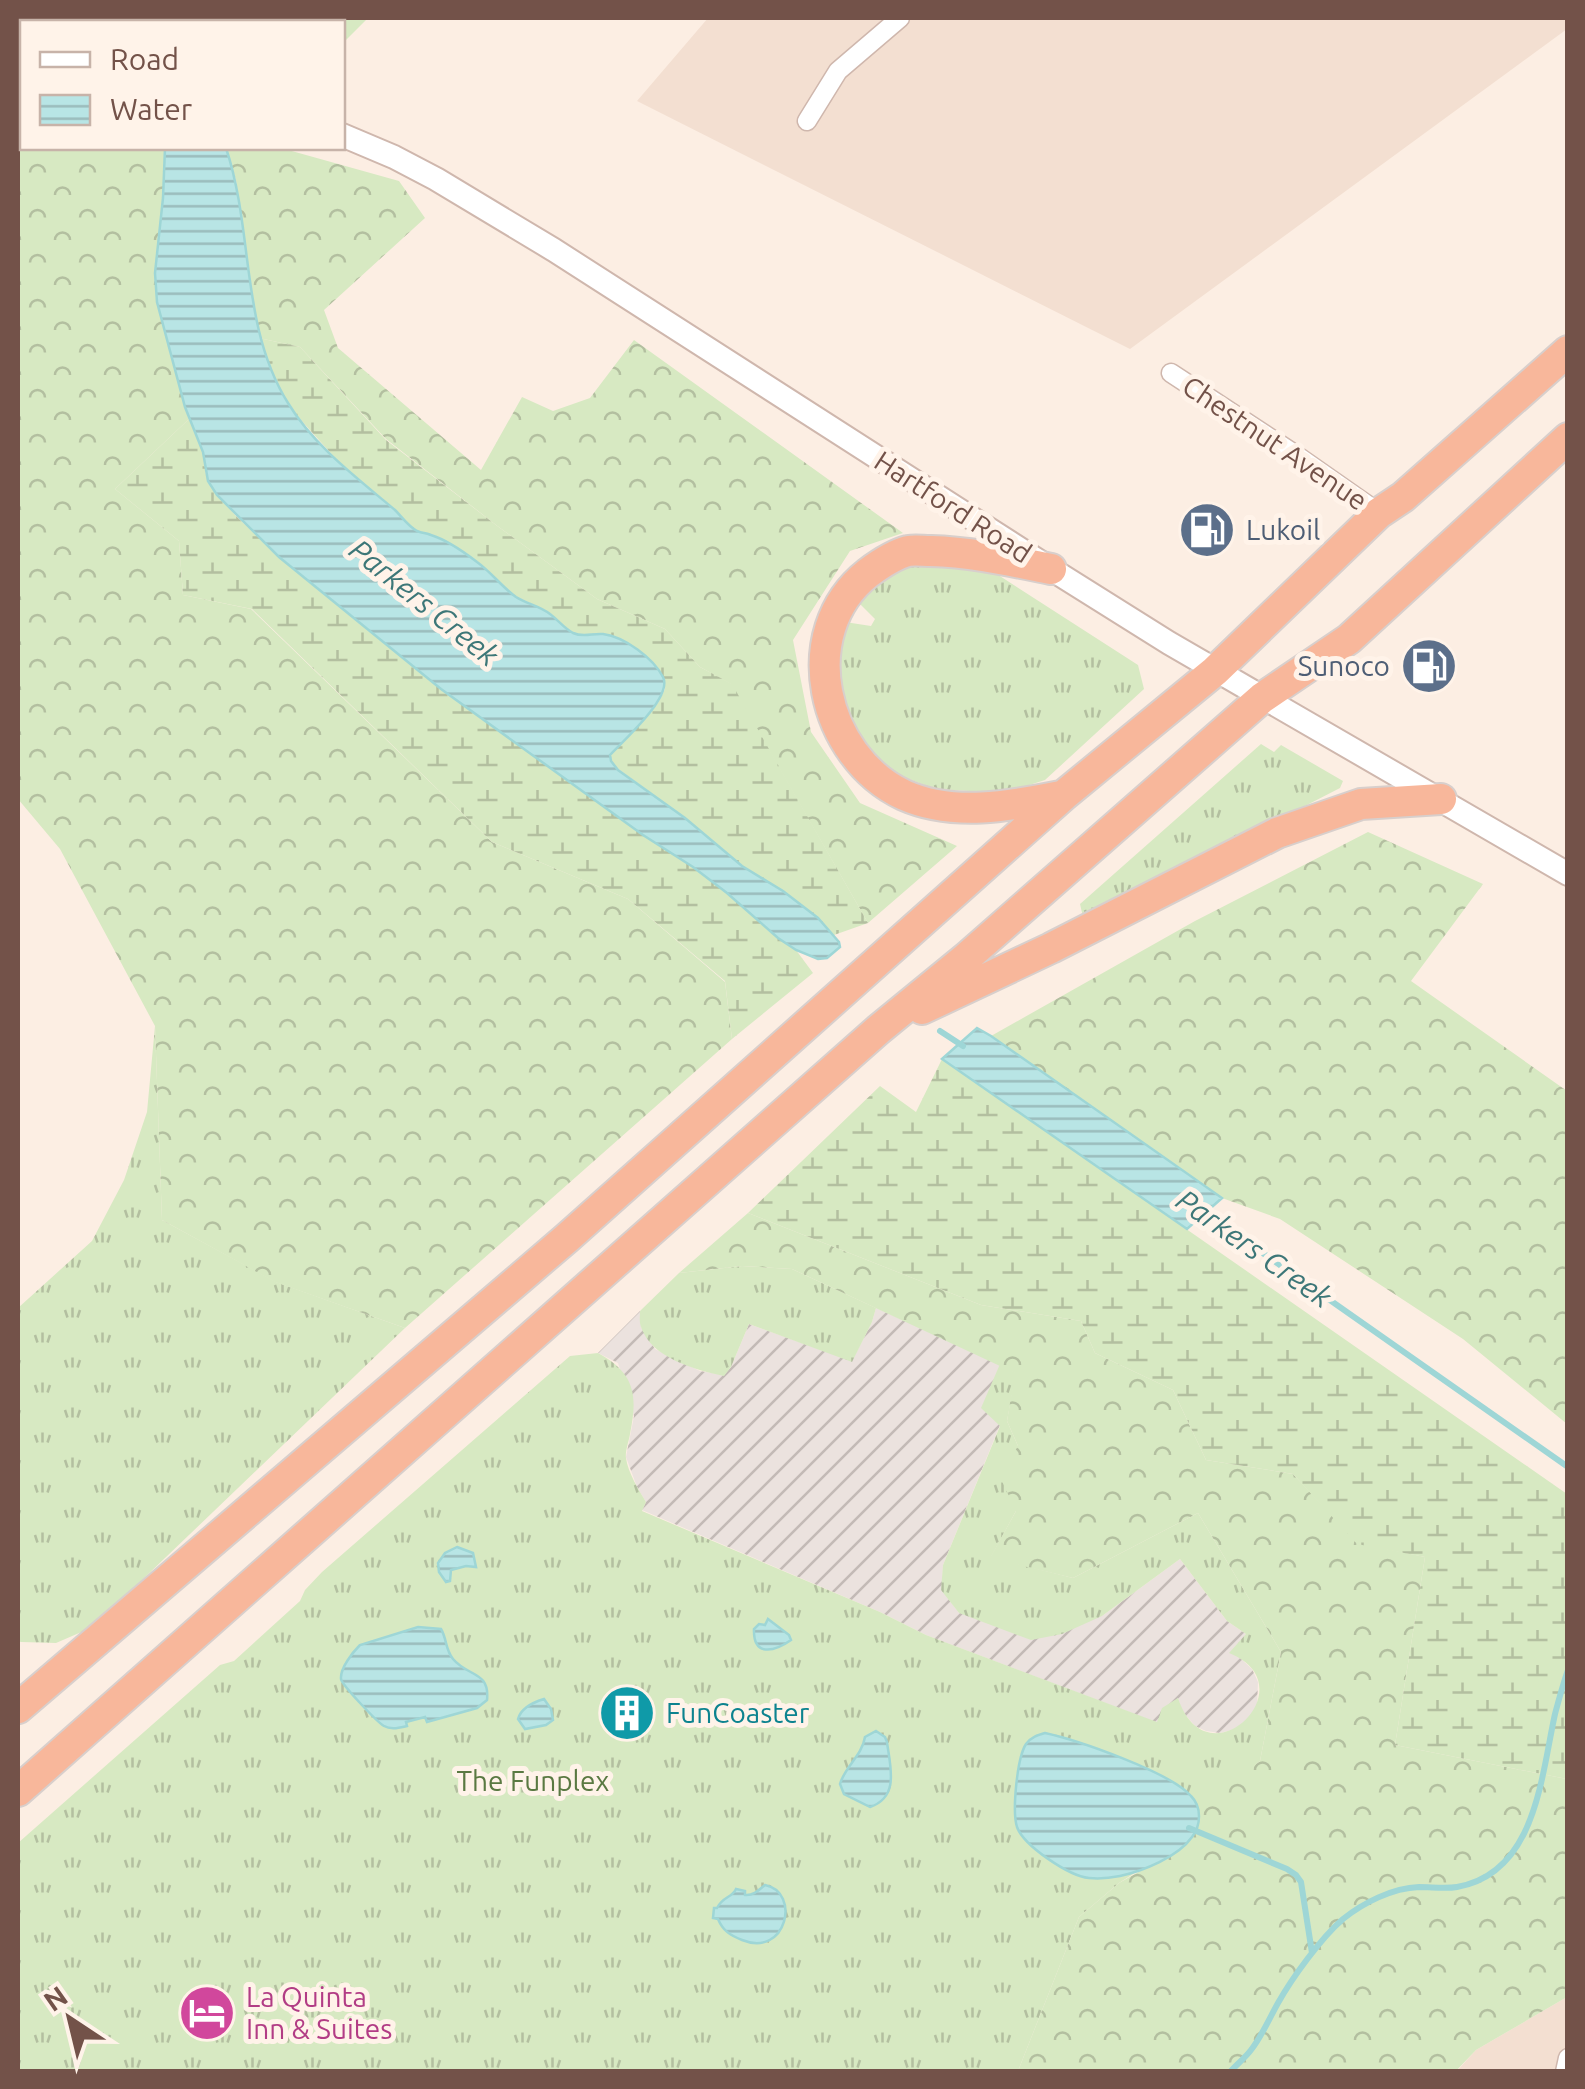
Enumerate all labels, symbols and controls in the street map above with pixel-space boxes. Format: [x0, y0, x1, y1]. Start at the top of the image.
legend [20, 20, 345, 150]
text: Road [110, 42, 179, 76]
text: Water [110, 92, 193, 126]
street label: Chestnut Avenue [1177, 369, 1373, 516]
street label: Hartford Road [869, 444, 1037, 569]
fuel station icon: Lukoil [1177, 500, 1237, 560]
place label: Lukoil [1246, 514, 1320, 545]
water label: Parkers Creek [343, 532, 506, 673]
fuel station icon: Sunoco [1399, 636, 1459, 696]
place label: Sunoco [1298, 650, 1390, 681]
water label: Parkers Creek [1170, 1182, 1339, 1315]
building icon: FunCoaster [597, 1683, 657, 1743]
place label: FunCoaster [666, 1697, 810, 1728]
park label: The Funplex [456, 1765, 610, 1796]
north arrow [20, 1969, 120, 2069]
text: N [38, 1979, 73, 2017]
place label: La Quinta Inn & Suites [246, 1981, 392, 2044]
hotel icon: La Quinta Inn & Suites [177, 1983, 237, 2043]

